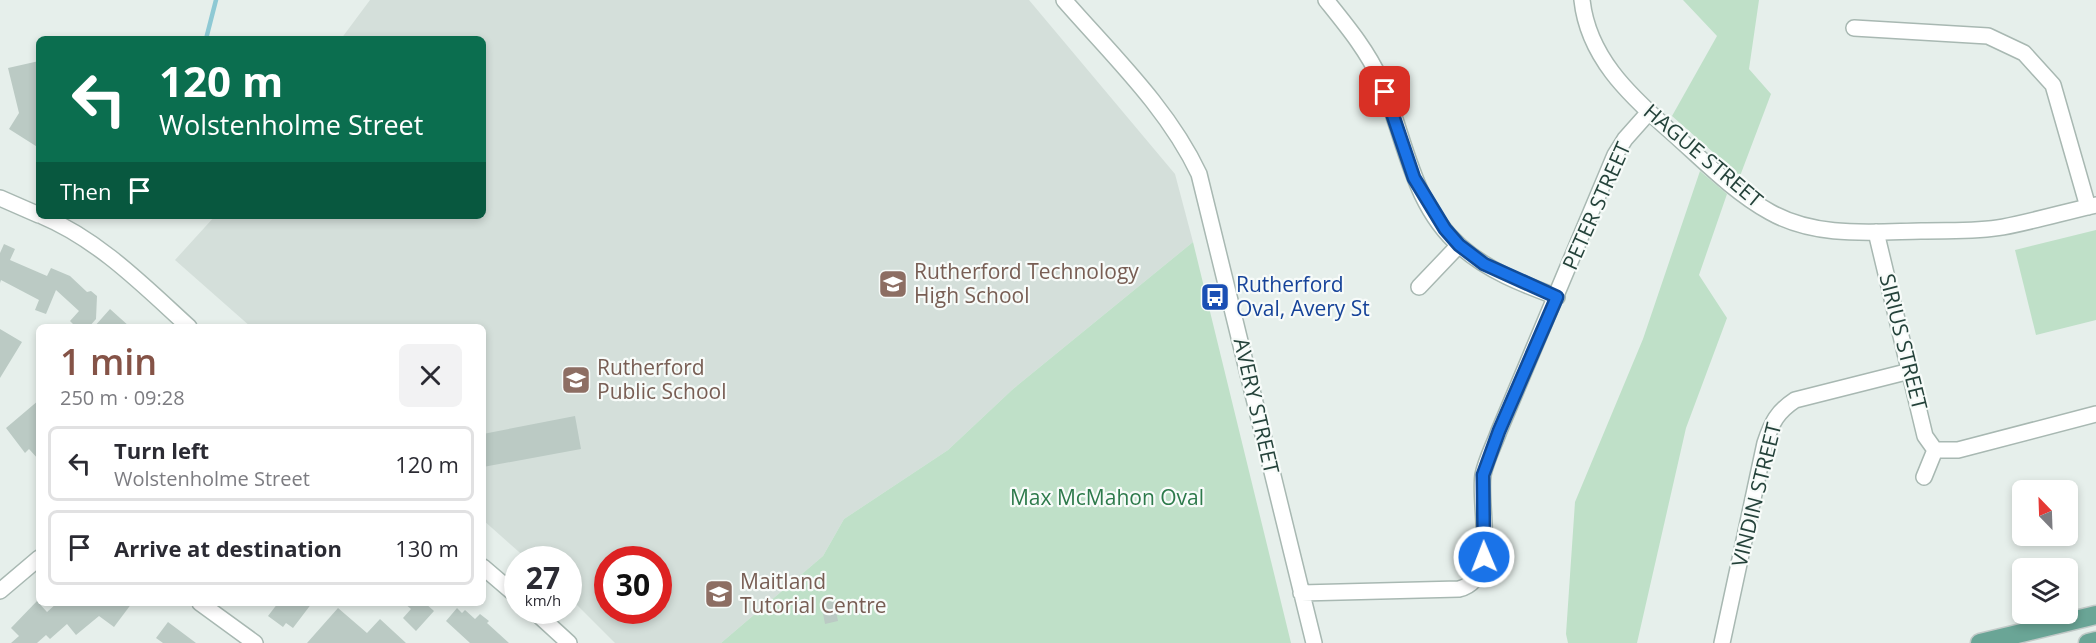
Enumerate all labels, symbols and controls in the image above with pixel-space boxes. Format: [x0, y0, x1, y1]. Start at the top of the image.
text: 120 m [159, 52, 283, 109]
icon: left [60, 60, 138, 138]
pin [1359, 66, 1410, 117]
icon: arrive [1368, 75, 1401, 108]
street label: HAGUE STREET [1638, 97, 1769, 214]
text: Wolstenholme Street [159, 106, 423, 143]
street label: PETER STREET [1555, 137, 1637, 274]
icon: arrive [123, 174, 156, 207]
text: Then [60, 176, 111, 206]
place label: Rutherford Technology High School [914, 257, 1139, 309]
school or university icon: Rutherford Technology High School [877, 268, 909, 300]
place label: Rutherford Oval, Avery St [1236, 270, 1370, 322]
street label: SIRIUS STREET [1874, 271, 1935, 413]
bus stop icon: Rutherford Oval, Avery St [1199, 281, 1231, 313]
street label: AVERY STREET [1228, 335, 1286, 477]
text: 1 min [60, 337, 157, 386]
button: close [399, 344, 462, 407]
place label: Rutherford Public School [597, 353, 727, 405]
school or university icon: Rutherford Public School [560, 364, 592, 396]
text: 250 m · 09:28 [60, 384, 185, 411]
street label: VINDIN STREET [1725, 419, 1788, 570]
text: Turn left [114, 435, 209, 465]
icon: left [63, 447, 96, 480]
text: 120 m [395, 449, 459, 479]
text: Wolstenholme Street [114, 465, 310, 492]
north arrow [2012, 480, 2078, 546]
map controls [2012, 480, 2078, 624]
park label: Max McMahon Oval [1010, 483, 1204, 511]
position arrow [1452, 525, 1516, 589]
icon: arrive [63, 531, 96, 564]
text: Arrive at destination [114, 533, 342, 563]
text: 130 m [395, 533, 459, 563]
speed limit sign: 30 [594, 546, 672, 624]
text: 27 [526, 557, 560, 598]
button: layers [2012, 558, 2078, 624]
place label: Maitland Tutorial Centre [740, 567, 887, 619]
school or university icon: Maitland Tutorial Centre [703, 578, 735, 610]
text: km/h [525, 590, 561, 610]

